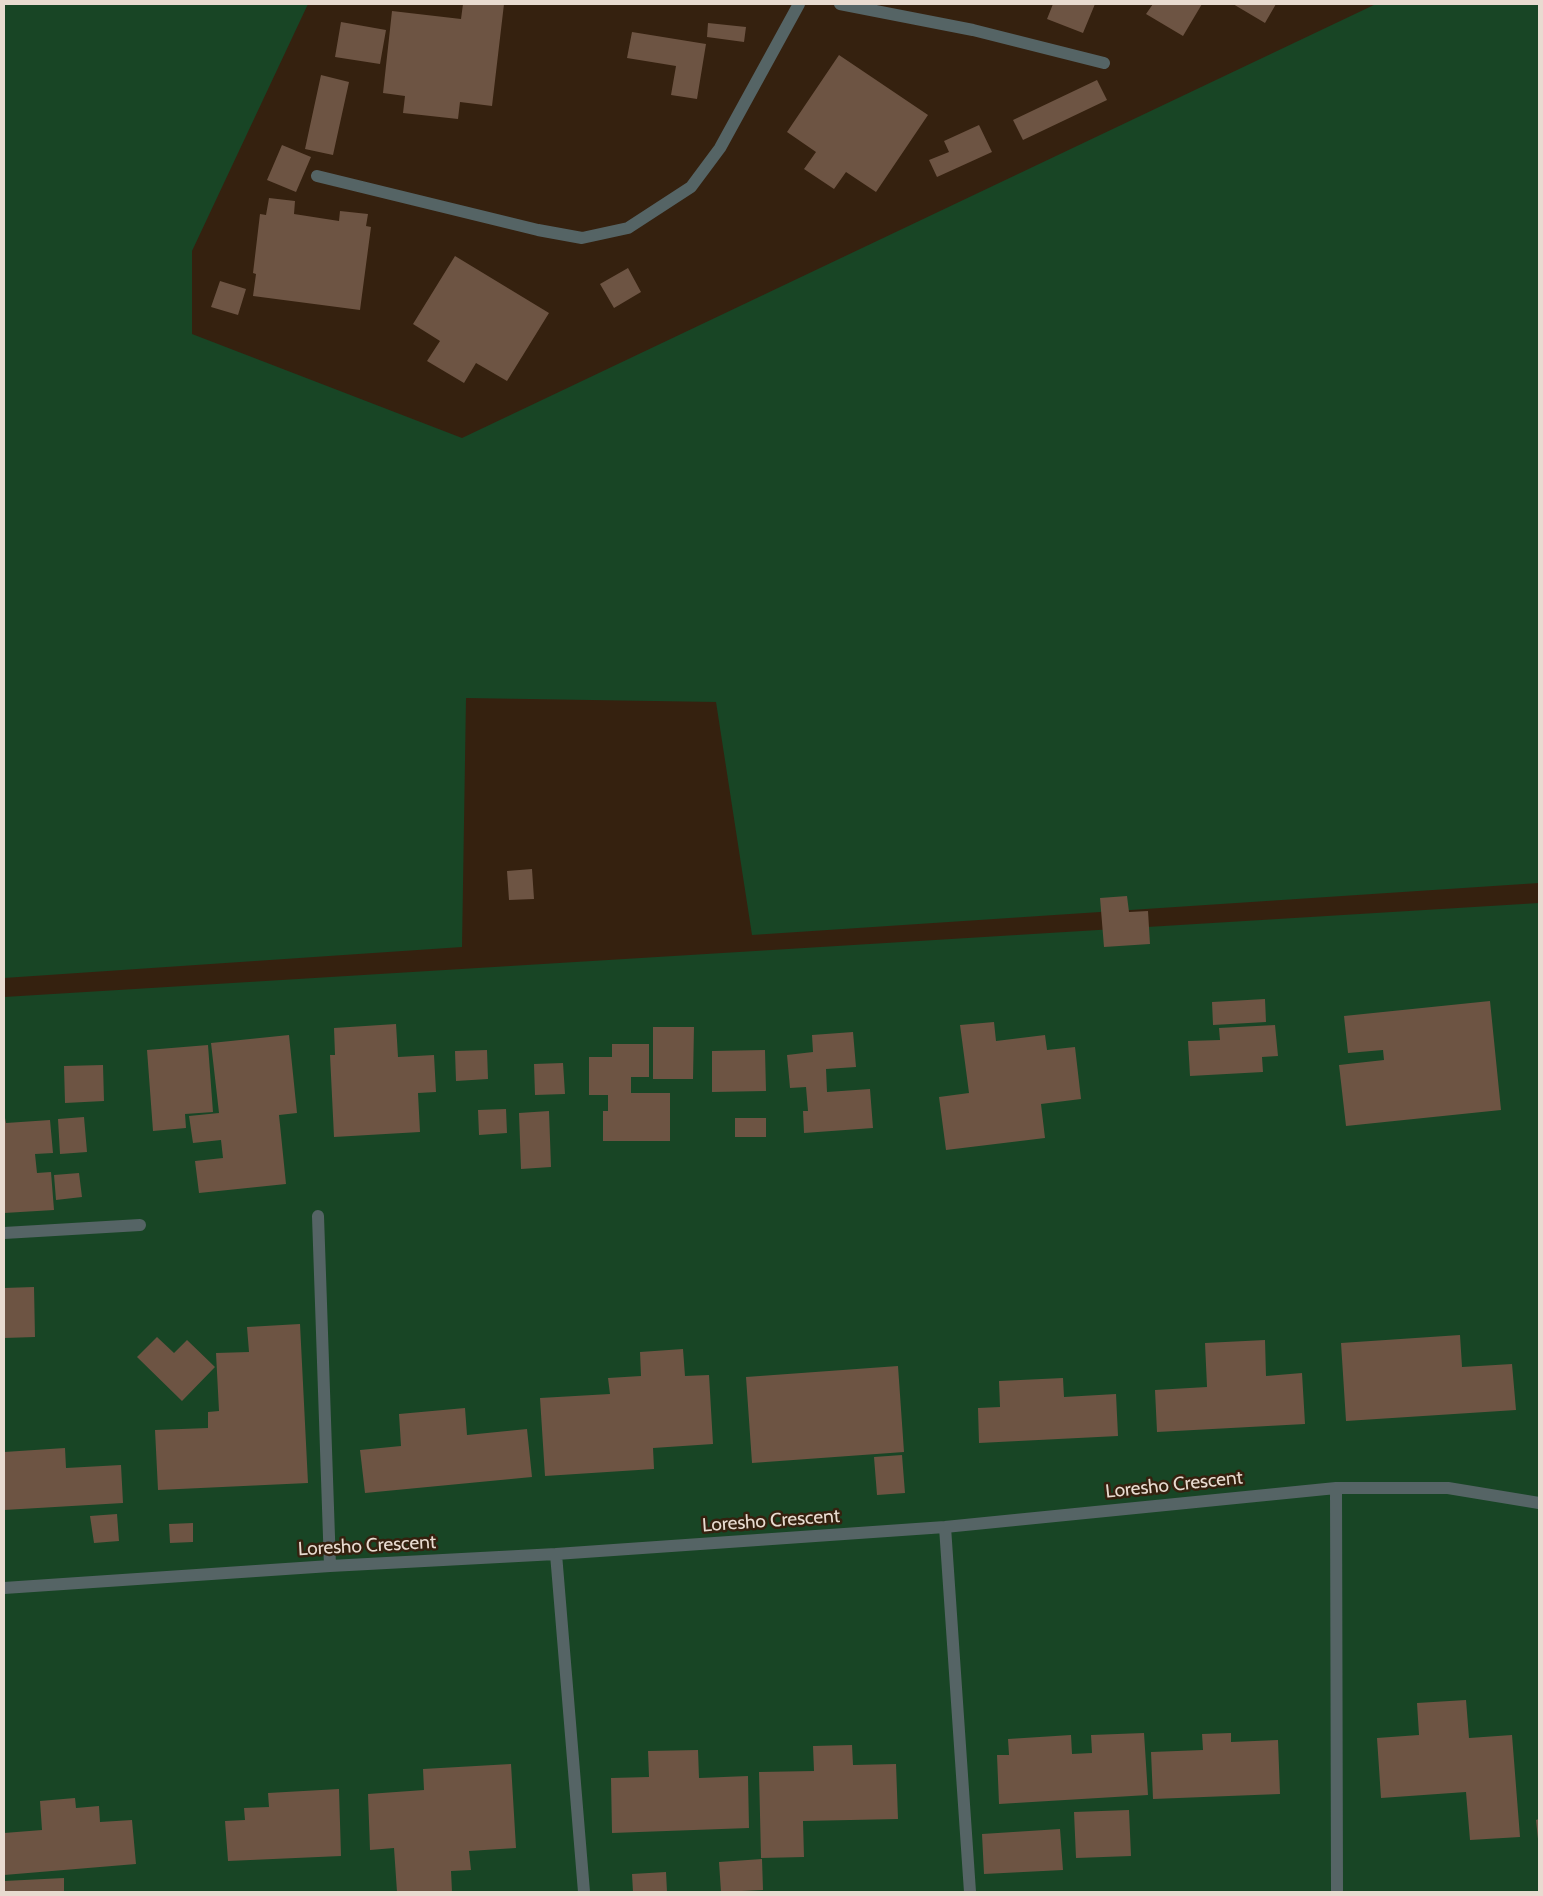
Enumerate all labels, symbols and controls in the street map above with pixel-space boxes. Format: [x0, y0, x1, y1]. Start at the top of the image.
street label: Loresho Crescent [1104, 1466, 1244, 1504]
street label: Loresho Crescent [701, 1505, 841, 1537]
street label: Loresho Crescent [297, 1531, 437, 1561]

